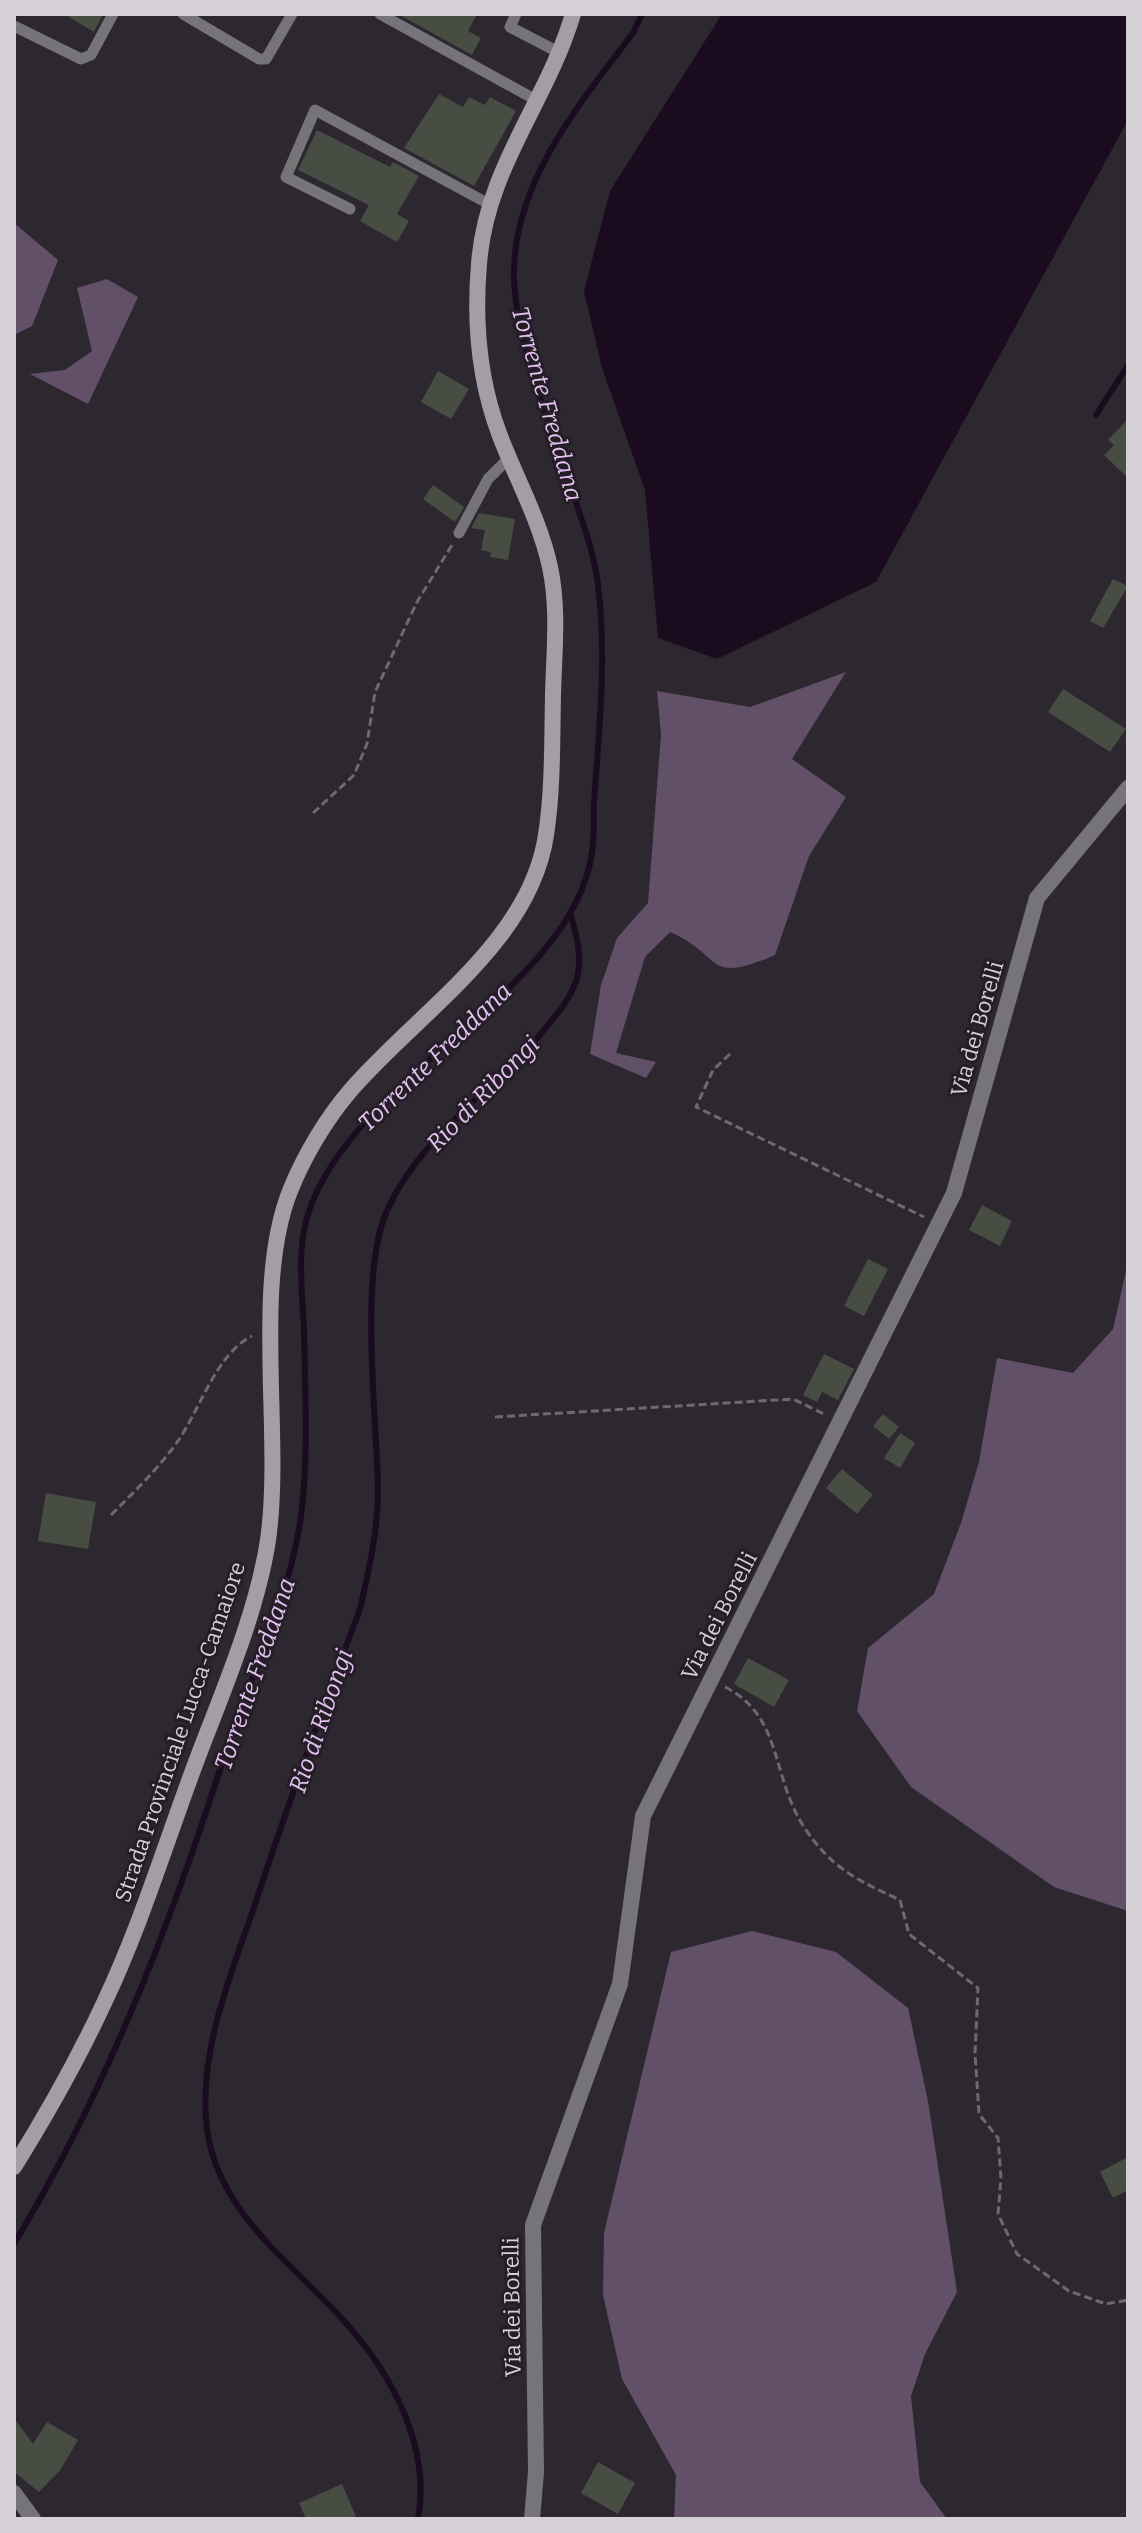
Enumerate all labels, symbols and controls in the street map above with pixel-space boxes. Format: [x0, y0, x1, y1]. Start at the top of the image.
water label: Torrente Freddana [506, 303, 588, 505]
street label: Via dei Borelli [945, 958, 1009, 1100]
water label: Torrente Freddana [353, 977, 517, 1137]
water label: Rio di Ribongi [421, 1030, 545, 1158]
street label: Via dei Borelli [675, 1547, 763, 1685]
street label: Strada Provinciale Lucca-Camaiore [109, 1558, 251, 1906]
water label: Torrente Freddana [209, 1574, 301, 1774]
water label: Rio di Ribongi [283, 1646, 359, 1796]
street label: Via dei Borelli [497, 2236, 527, 2377]

